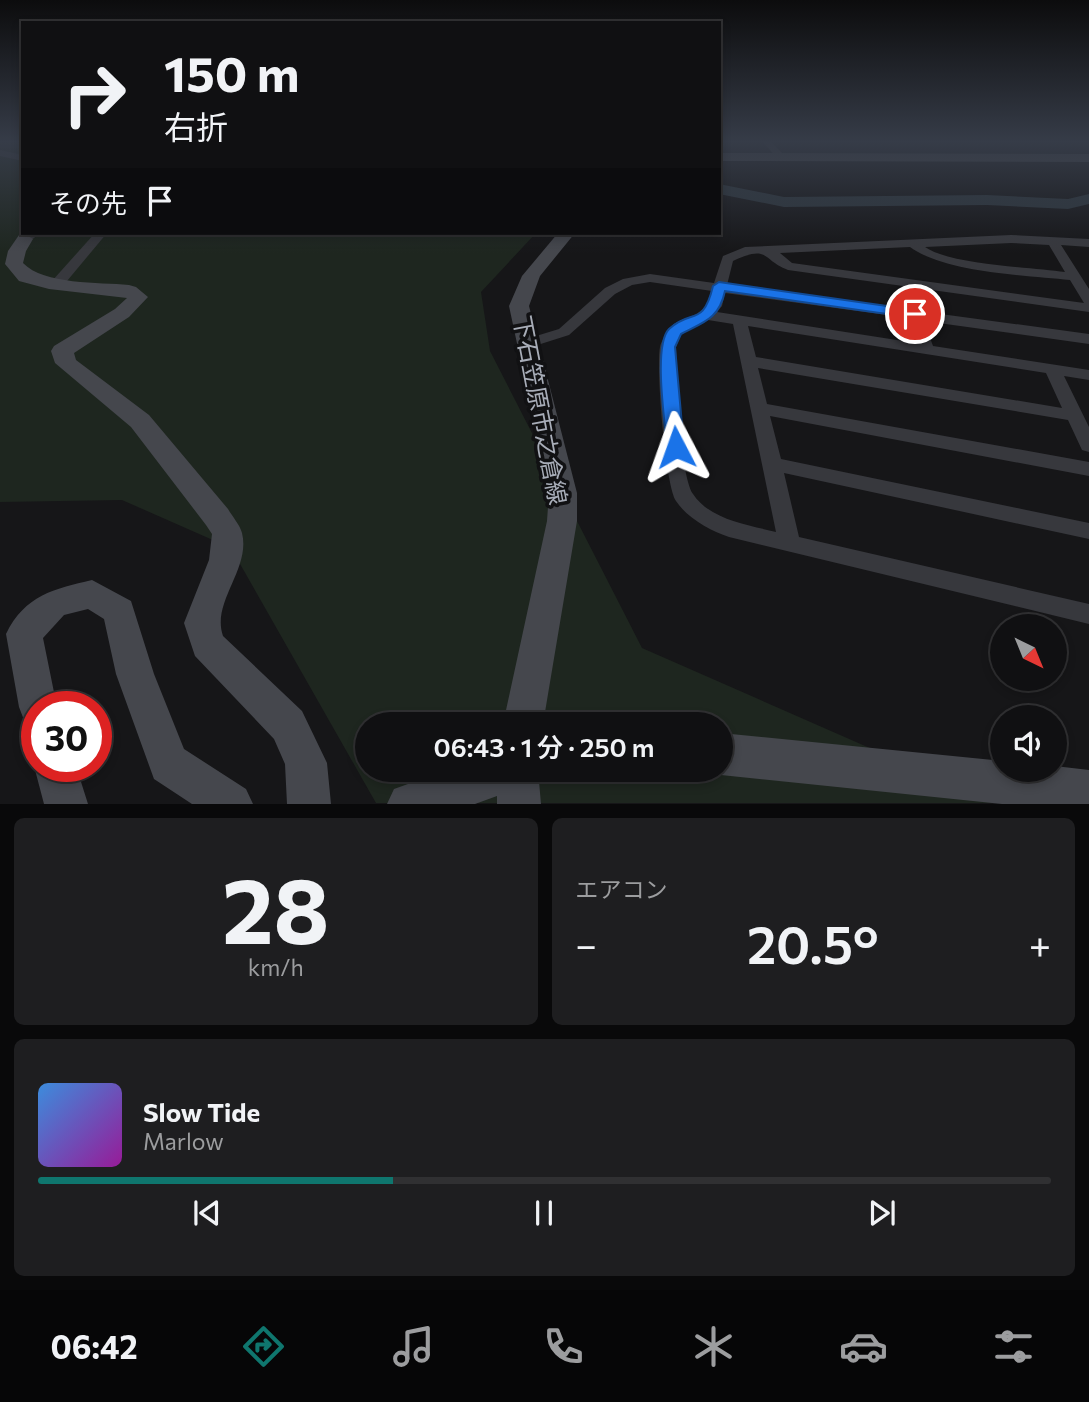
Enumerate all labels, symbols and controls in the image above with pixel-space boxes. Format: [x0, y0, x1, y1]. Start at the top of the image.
text: 150 m [164, 42, 299, 102]
icon: right [49, 49, 140, 140]
text: 右折 [164, 106, 228, 146]
icon: arrive [141, 182, 179, 220]
text: その先 [49, 187, 127, 218]
pin [885, 284, 945, 344]
icon: arrive [896, 295, 934, 333]
street label: 下石笠原市之倉線 [508, 313, 574, 507]
position arrow [639, 410, 713, 484]
north arrow [990, 614, 1068, 691]
map controls [990, 614, 1067, 782]
speed limit sign: 30 [21, 691, 112, 782]
button: sound [990, 705, 1067, 782]
text: 06:43 · 1 分 · 250 m [434, 731, 654, 762]
text: 28 [222, 851, 330, 963]
text: エアコン [576, 875, 668, 903]
text: 20.5° [747, 911, 879, 975]
text: − [576, 920, 597, 967]
text: + [1029, 920, 1051, 967]
text: km/h [248, 953, 304, 981]
text: Slow Tide [143, 1096, 260, 1127]
text: Marlow [143, 1127, 224, 1155]
icon: previous [188, 1194, 226, 1232]
icon: pause [525, 1194, 563, 1232]
icon: next [863, 1194, 901, 1232]
icon: directions [239, 1322, 288, 1371]
icon: music [389, 1322, 438, 1371]
icon: phone [539, 1322, 588, 1371]
icon: climate [689, 1322, 738, 1371]
icon: car [839, 1322, 888, 1371]
icon: filters [989, 1322, 1038, 1371]
text: 06:42 [51, 1326, 138, 1366]

